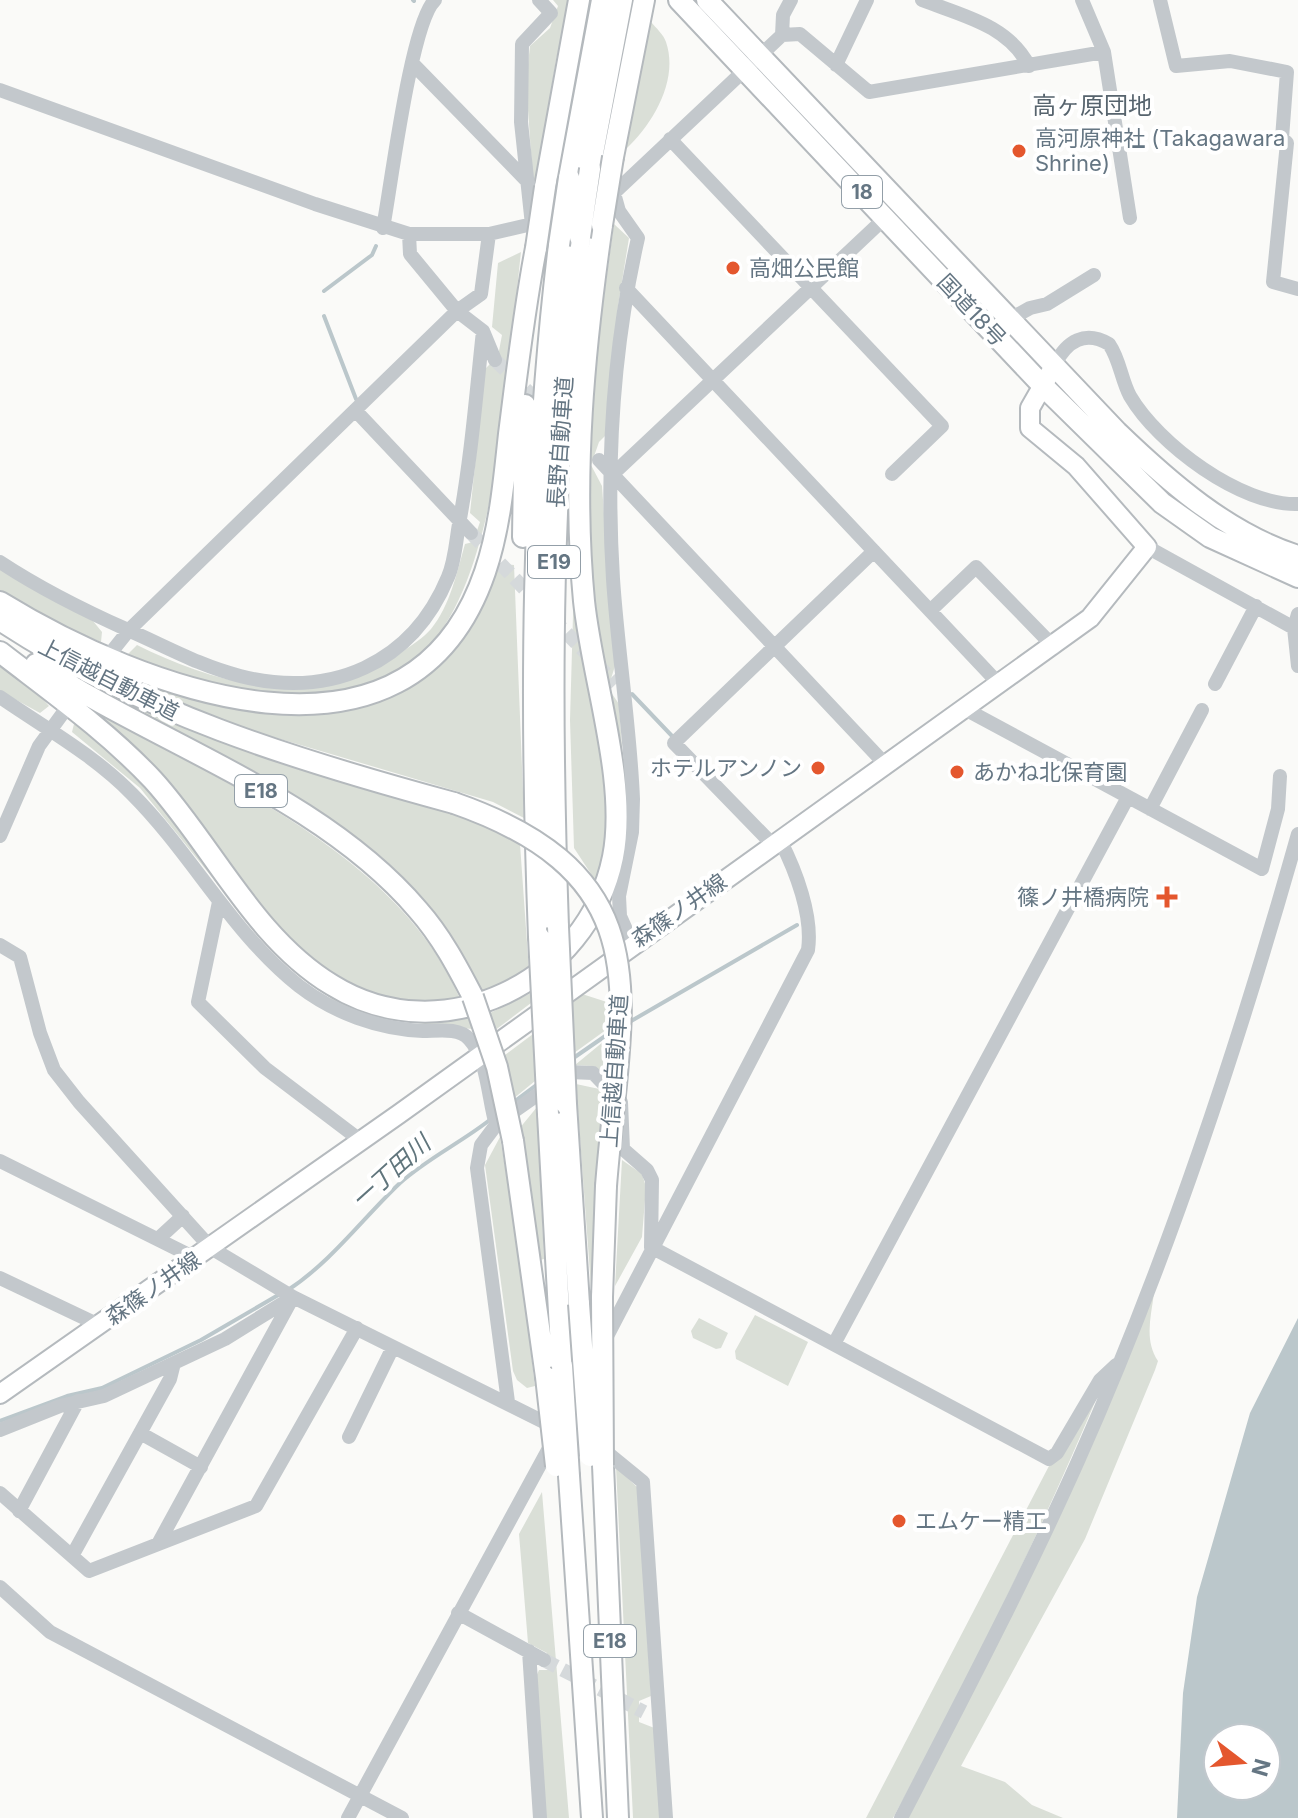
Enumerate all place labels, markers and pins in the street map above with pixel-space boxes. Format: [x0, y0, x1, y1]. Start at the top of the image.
place label: 高河原神社 (Takagawara Shrine) [1035, 125, 1285, 176]
marker: 高河原神社 (Takagawara Shrine) [1010, 142, 1028, 160]
place label: 高畑公民館 [749, 255, 859, 281]
marker: 高畑公民館 [724, 259, 742, 277]
place label: ホテルアンノン [650, 755, 802, 781]
marker: ホテルアンノン [809, 759, 827, 777]
place label: あかね北保育園 [973, 759, 1127, 785]
marker: あかね北保育園 [948, 763, 966, 781]
place label: 篠ノ井橋病院 [1017, 884, 1149, 910]
marker: 篠ノ井橋病院 [1156, 886, 1178, 908]
place label: エムケー精工 [915, 1508, 1047, 1534]
marker: エムケー精工 [890, 1512, 908, 1530]

